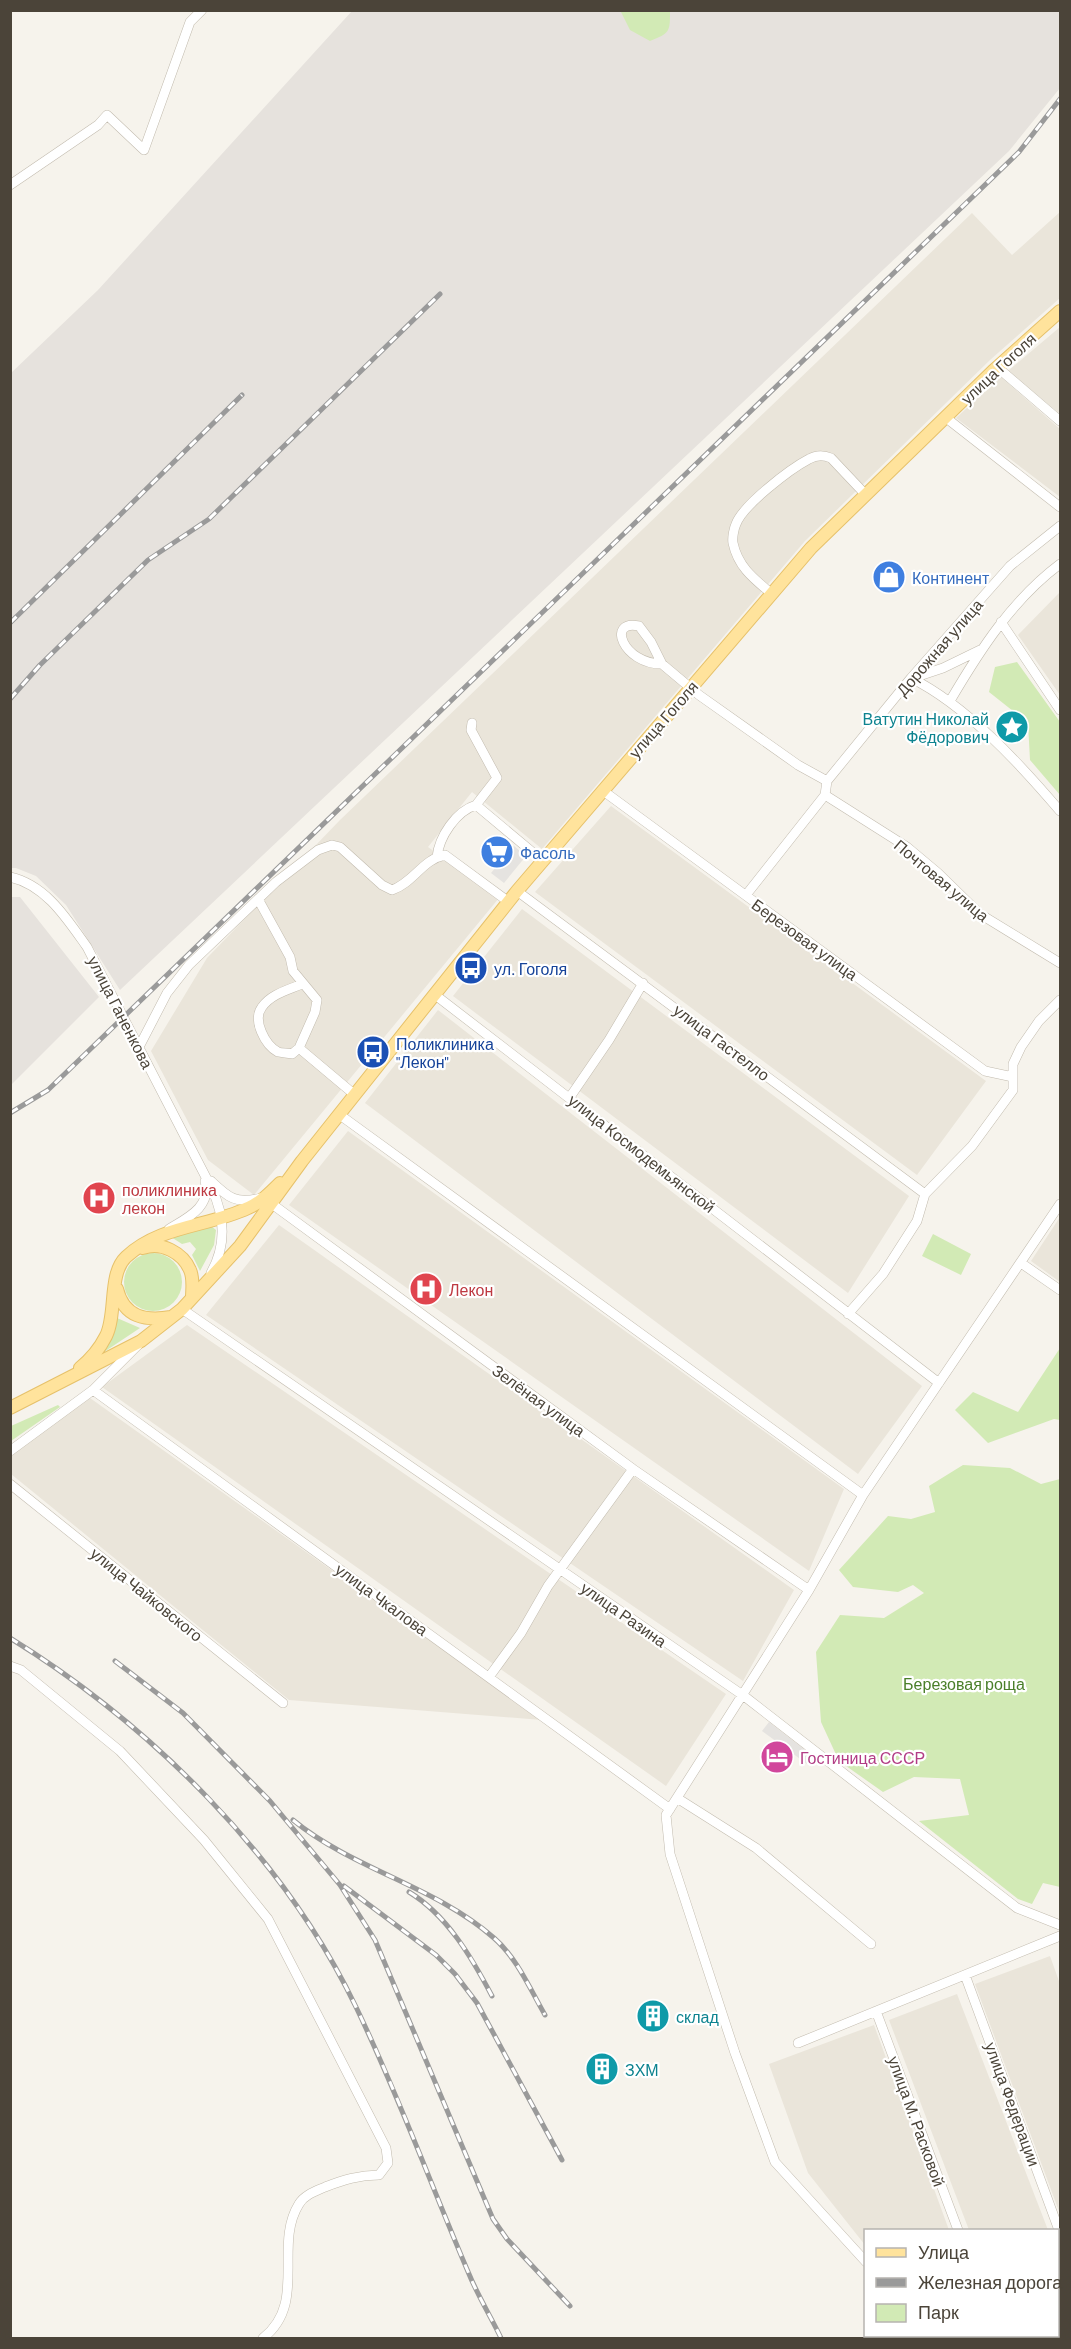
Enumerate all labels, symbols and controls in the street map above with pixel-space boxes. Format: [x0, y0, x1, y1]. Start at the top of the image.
street label: улица Гоголя [957, 328, 1039, 408]
shop icon: Континент [871, 559, 907, 595]
place label: Континент [912, 568, 990, 587]
street label: Дорожная улица [892, 595, 986, 699]
street label: улица Гоголя [624, 677, 702, 761]
place label: Ватутин Николай Фёдорович [863, 709, 989, 746]
place icon: Ватутин Николай Фёдорович [994, 709, 1030, 745]
supermarket icon: Фасоль [479, 834, 515, 870]
street label: Почтовая улица [891, 835, 993, 925]
place label: Фасоль [520, 843, 575, 862]
street label: Березовая улица [748, 894, 862, 984]
bus stop icon: ул. Гоголя [453, 950, 489, 986]
street label: улица Ганенкова [84, 953, 158, 1072]
place label: ул. Гоголя [494, 959, 567, 978]
street label: улица Гастелло [670, 1000, 774, 1084]
bus stop icon: Поликлиника "Лекон" [355, 1034, 391, 1070]
place label: Поликлиника "Лекон" [396, 1034, 494, 1071]
street label: улица Космодемьянской [565, 1090, 719, 1216]
hospital icon: поликлиника лекон [81, 1180, 117, 1216]
place label: поликлиника лекон [122, 1180, 217, 1217]
hospital icon: Лекон [408, 1271, 444, 1307]
place label: Лекон [449, 1280, 493, 1299]
street label: Зелёная улица [489, 1360, 589, 1440]
street label: улица Чайковского [87, 1543, 207, 1645]
street label: улица Чкалова [332, 1559, 432, 1639]
street label: улица Разина [578, 1578, 671, 1651]
park label: Березовая роща [903, 1674, 1025, 1693]
hotel icon: Гостиница СССР [759, 1739, 795, 1775]
place label: Гостиница СССР [800, 1748, 925, 1767]
building icon: склад [635, 1998, 671, 2034]
place label: склад [676, 2007, 719, 2026]
street label: улица Федерации [982, 2039, 1044, 2169]
building icon: ЗХМ [584, 2051, 620, 2087]
street label: улица М. Расковой [885, 2053, 949, 2189]
place label: ЗХМ [625, 2060, 659, 2079]
legend [864, 2229, 1059, 2337]
text: Улица [918, 2241, 970, 2263]
text: Железная дорога [918, 2271, 1063, 2293]
text: Парк [918, 2301, 959, 2323]

